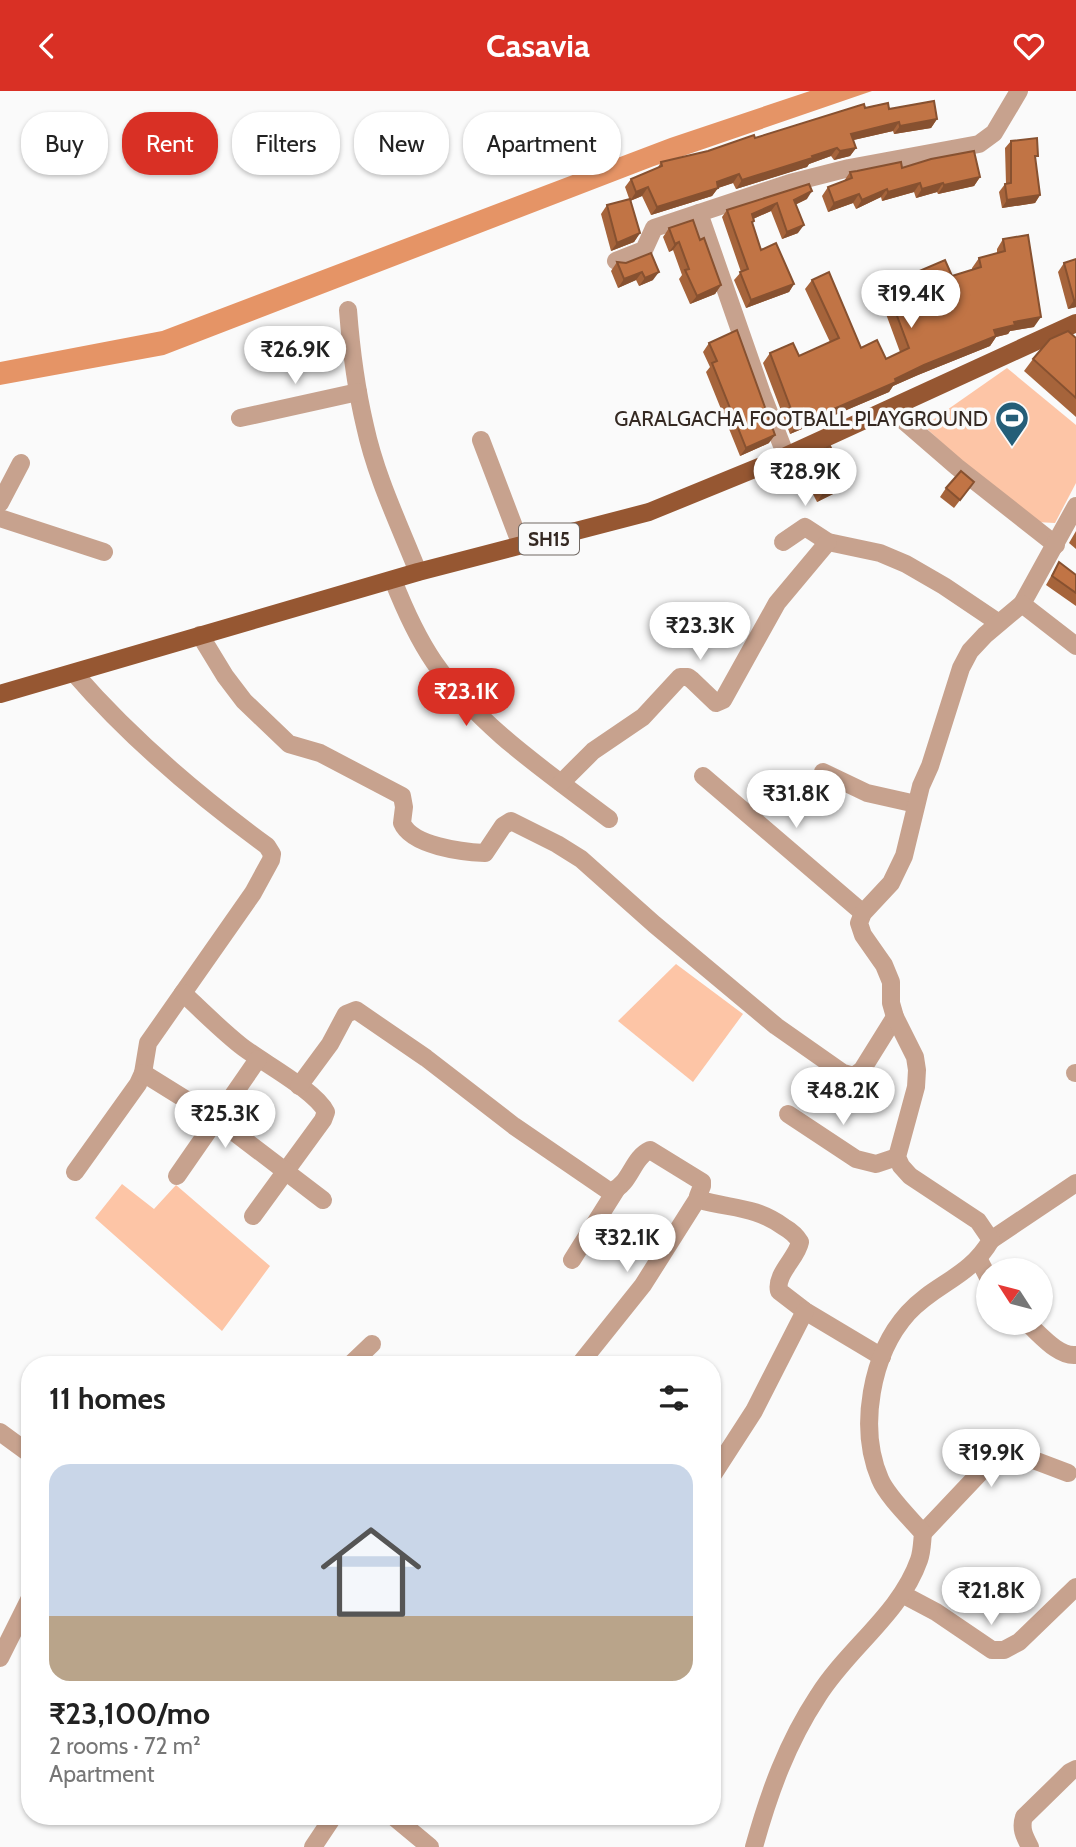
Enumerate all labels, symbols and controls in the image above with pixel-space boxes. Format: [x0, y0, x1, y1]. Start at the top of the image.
text: Casavia [486, 26, 590, 65]
icon: back [28, 27, 66, 65]
icon: heart [1010, 27, 1048, 65]
chip: Buy [21, 112, 108, 175]
chip: Rent [122, 112, 218, 175]
chip: Filters [232, 112, 340, 175]
chip: New [354, 112, 449, 175]
chip: Apartment [463, 112, 621, 175]
pin: ₹19.4K [854, 271, 968, 330]
text: ₹19.4K [877, 279, 945, 307]
pin: ₹26.9K [238, 327, 352, 386]
text: ₹26.9K [260, 335, 330, 363]
sports icon: GARALGACHA FOOTBALL PLAYGROUND [993, 399, 1031, 448]
place label: GARALGACHA FOOTBALL PLAYGROUND [614, 406, 988, 431]
pin: ₹28.9K [748, 449, 862, 508]
text: ₹28.9K [770, 457, 840, 485]
road number: SH15 [519, 523, 579, 554]
pin: ₹23.3K [643, 603, 757, 662]
text: ₹23.3K [665, 611, 735, 639]
pin: ₹23.1K [409, 669, 523, 728]
text: ₹23.1K [434, 677, 498, 705]
pin: ₹31.8K [739, 771, 853, 830]
text: ₹31.8K [763, 779, 829, 807]
pin: ₹48.2K [786, 1067, 900, 1127]
text: ₹48.2K [807, 1076, 879, 1104]
pin: ₹25.3K [168, 1091, 282, 1150]
text: ₹25.3K [191, 1099, 259, 1127]
pin: ₹32.1K [570, 1215, 684, 1274]
text: ₹32.1K [595, 1223, 659, 1251]
north arrow [976, 1258, 1054, 1335]
map controls [976, 1258, 1053, 1335]
icon: filters [655, 1379, 693, 1417]
text: 11 homes [49, 1380, 166, 1417]
pin: ₹19.9K [934, 1429, 1048, 1489]
text: ₹19.9K [958, 1438, 1024, 1466]
icon: home [308, 1509, 434, 1635]
pin: ₹21.8K [934, 1567, 1048, 1627]
text: ₹21.8K [958, 1576, 1024, 1604]
text: ₹23,100/mo [49, 1695, 210, 1732]
text: 2 rooms · 72 m² [49, 1732, 201, 1760]
text: Apartment [49, 1760, 154, 1788]

